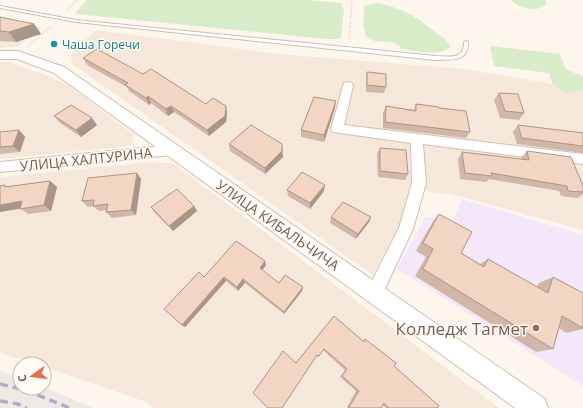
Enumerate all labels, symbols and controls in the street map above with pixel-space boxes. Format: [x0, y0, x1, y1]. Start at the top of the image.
place label: Чаша Горечи [62, 36, 140, 53]
marker: Чаша Горечи [49, 39, 59, 49]
street label: УЛИЦА ХАЛТУРИНА [19, 143, 153, 175]
street label: УЛИЦА КИБАЛЬЧИЧА [213, 175, 343, 275]
place label: Колледж Тагмет [396, 317, 528, 340]
marker: Колледж Тагмет [531, 323, 541, 333]
north arrow [12, 356, 52, 396]
text: С [14, 373, 30, 384]

